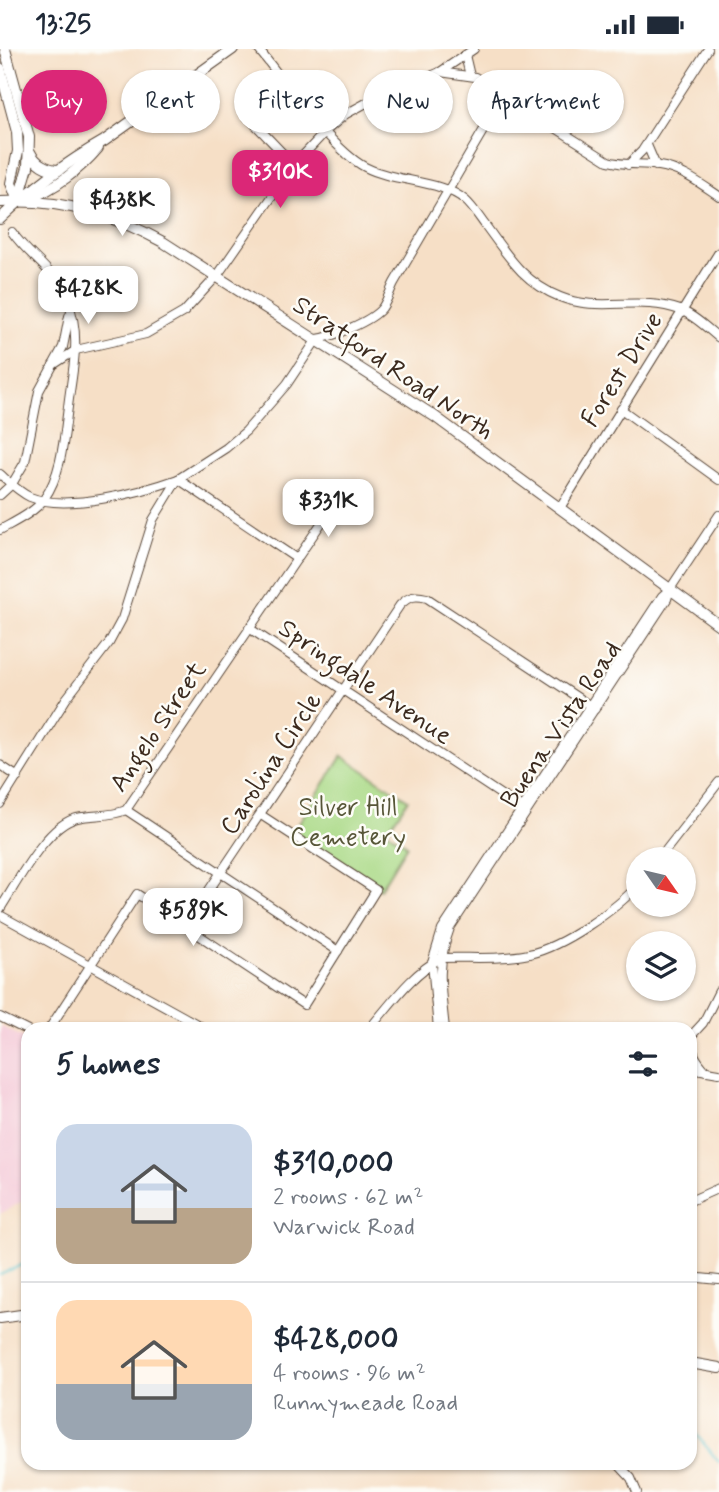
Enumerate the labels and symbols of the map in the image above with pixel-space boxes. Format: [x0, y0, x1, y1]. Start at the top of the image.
pin: $310K [231, 151, 329, 210]
pin: $438K [73, 179, 171, 238]
pin: $428K [39, 267, 137, 326]
street label: Stratford Road North [285, 289, 500, 450]
street label: Forest Drive [574, 306, 671, 434]
pin: $331K [279, 479, 377, 539]
street label: Springdale Avenue [270, 612, 459, 756]
street label: Buena Vista Road [493, 635, 630, 815]
street label: Angelo Street [102, 655, 217, 801]
street label: Carolina Circle [213, 686, 331, 842]
park label: Silver Hill Cemetery [290, 791, 406, 855]
north arrow [626, 847, 696, 917]
pin: $589K [144, 888, 242, 948]

